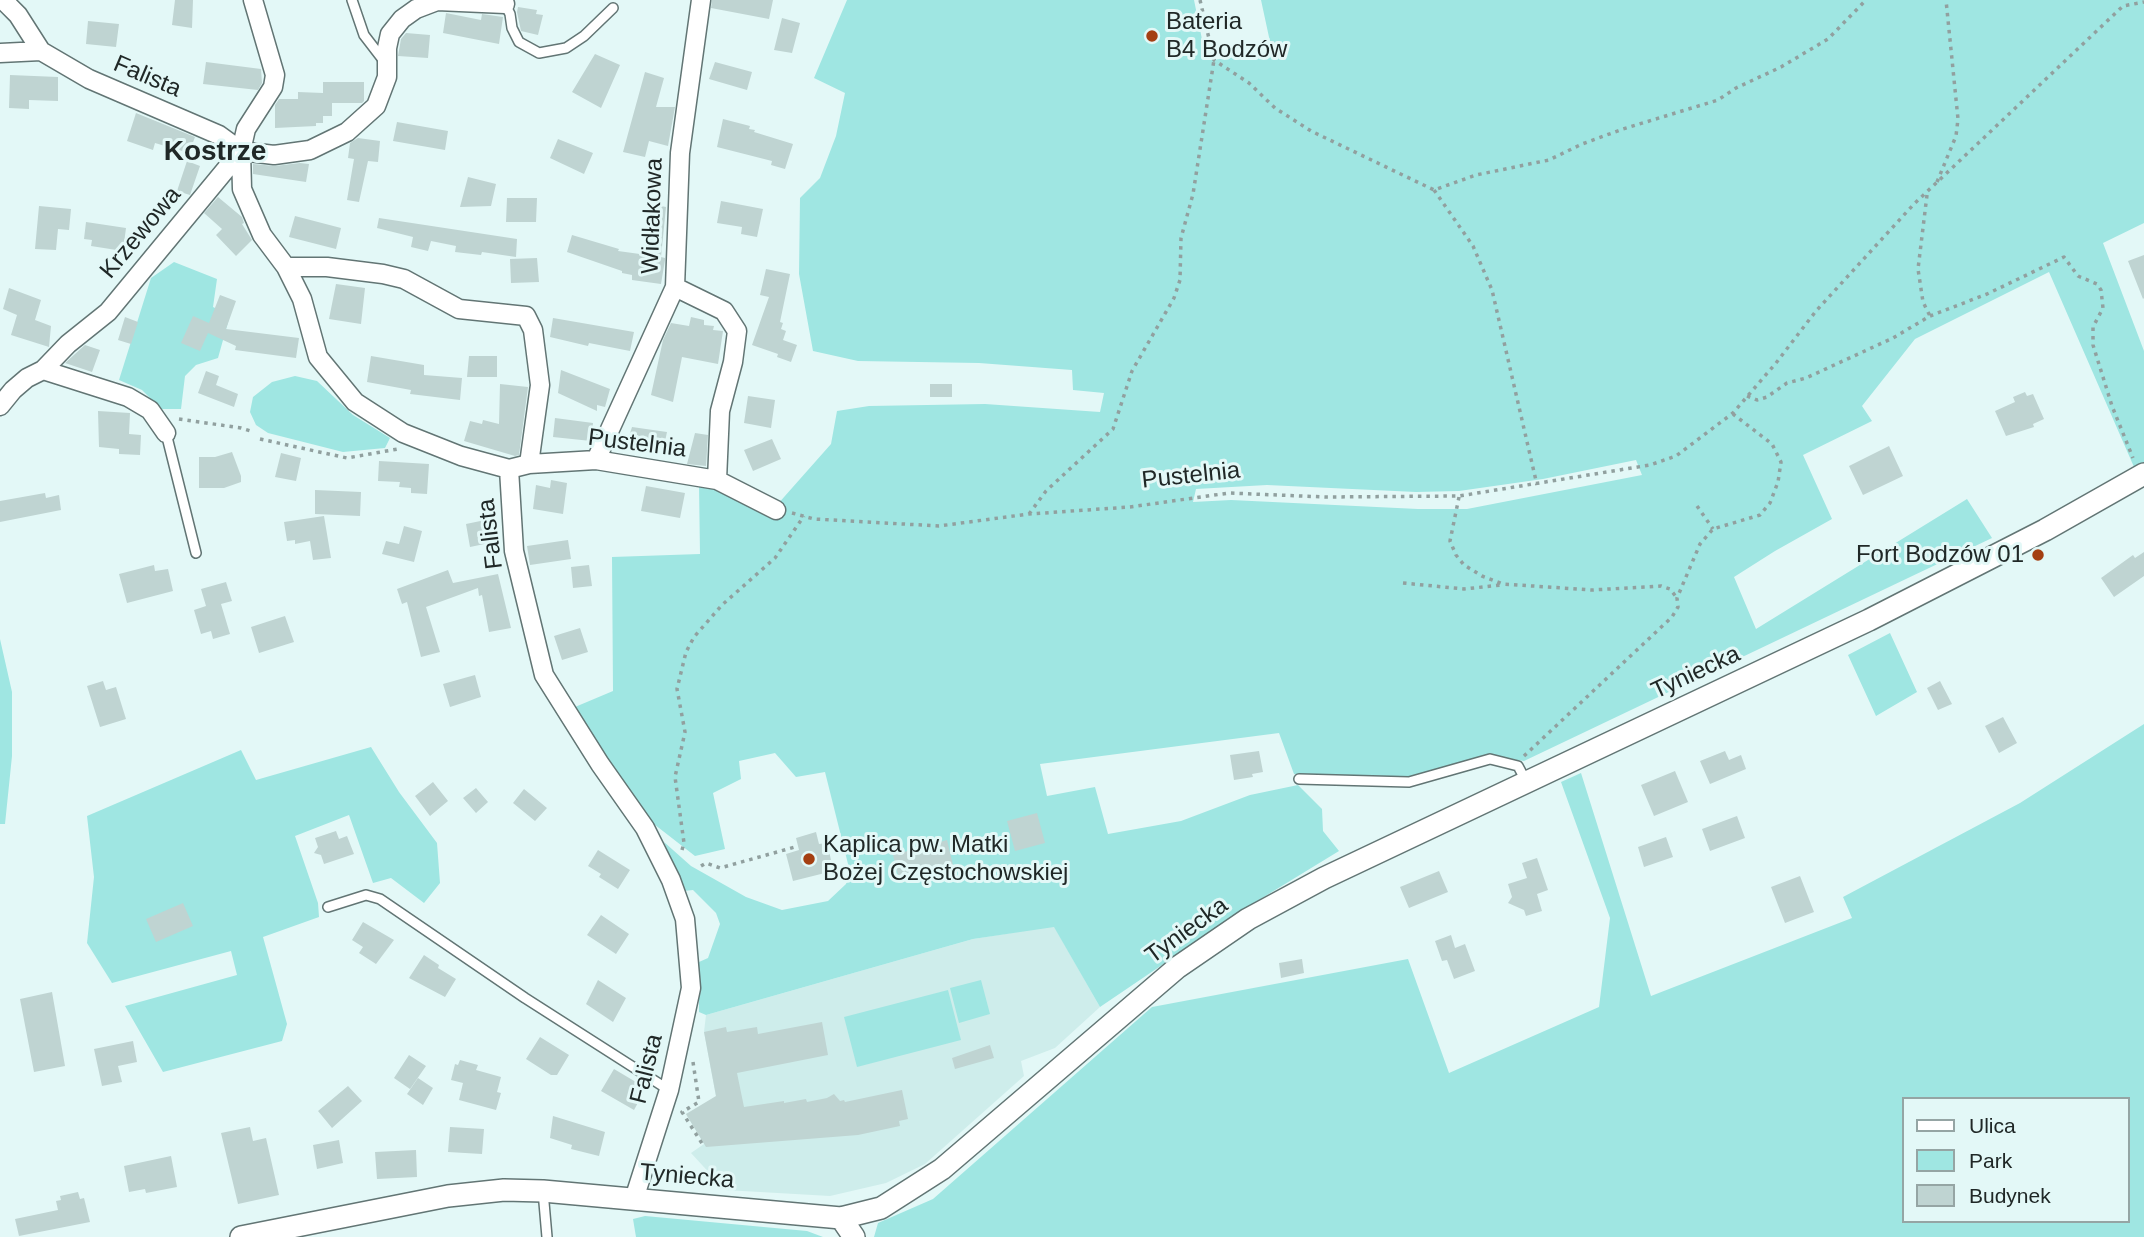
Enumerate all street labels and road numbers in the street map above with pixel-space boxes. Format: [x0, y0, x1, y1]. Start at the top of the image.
street label: Falista [109, 50, 185, 104]
street label: Widłakowa [637, 158, 669, 274]
street label: Krzewowa [94, 181, 188, 285]
street label: Pustelnia [586, 424, 688, 464]
street label: Pustelnia [1140, 457, 1242, 495]
street label: Falista [472, 497, 510, 571]
street label: Tyniecka [1647, 640, 1745, 706]
street label: Tyniecka [1140, 892, 1234, 970]
street label: Falista [624, 1031, 670, 1107]
street label: Tyniecka [639, 1159, 735, 1195]

